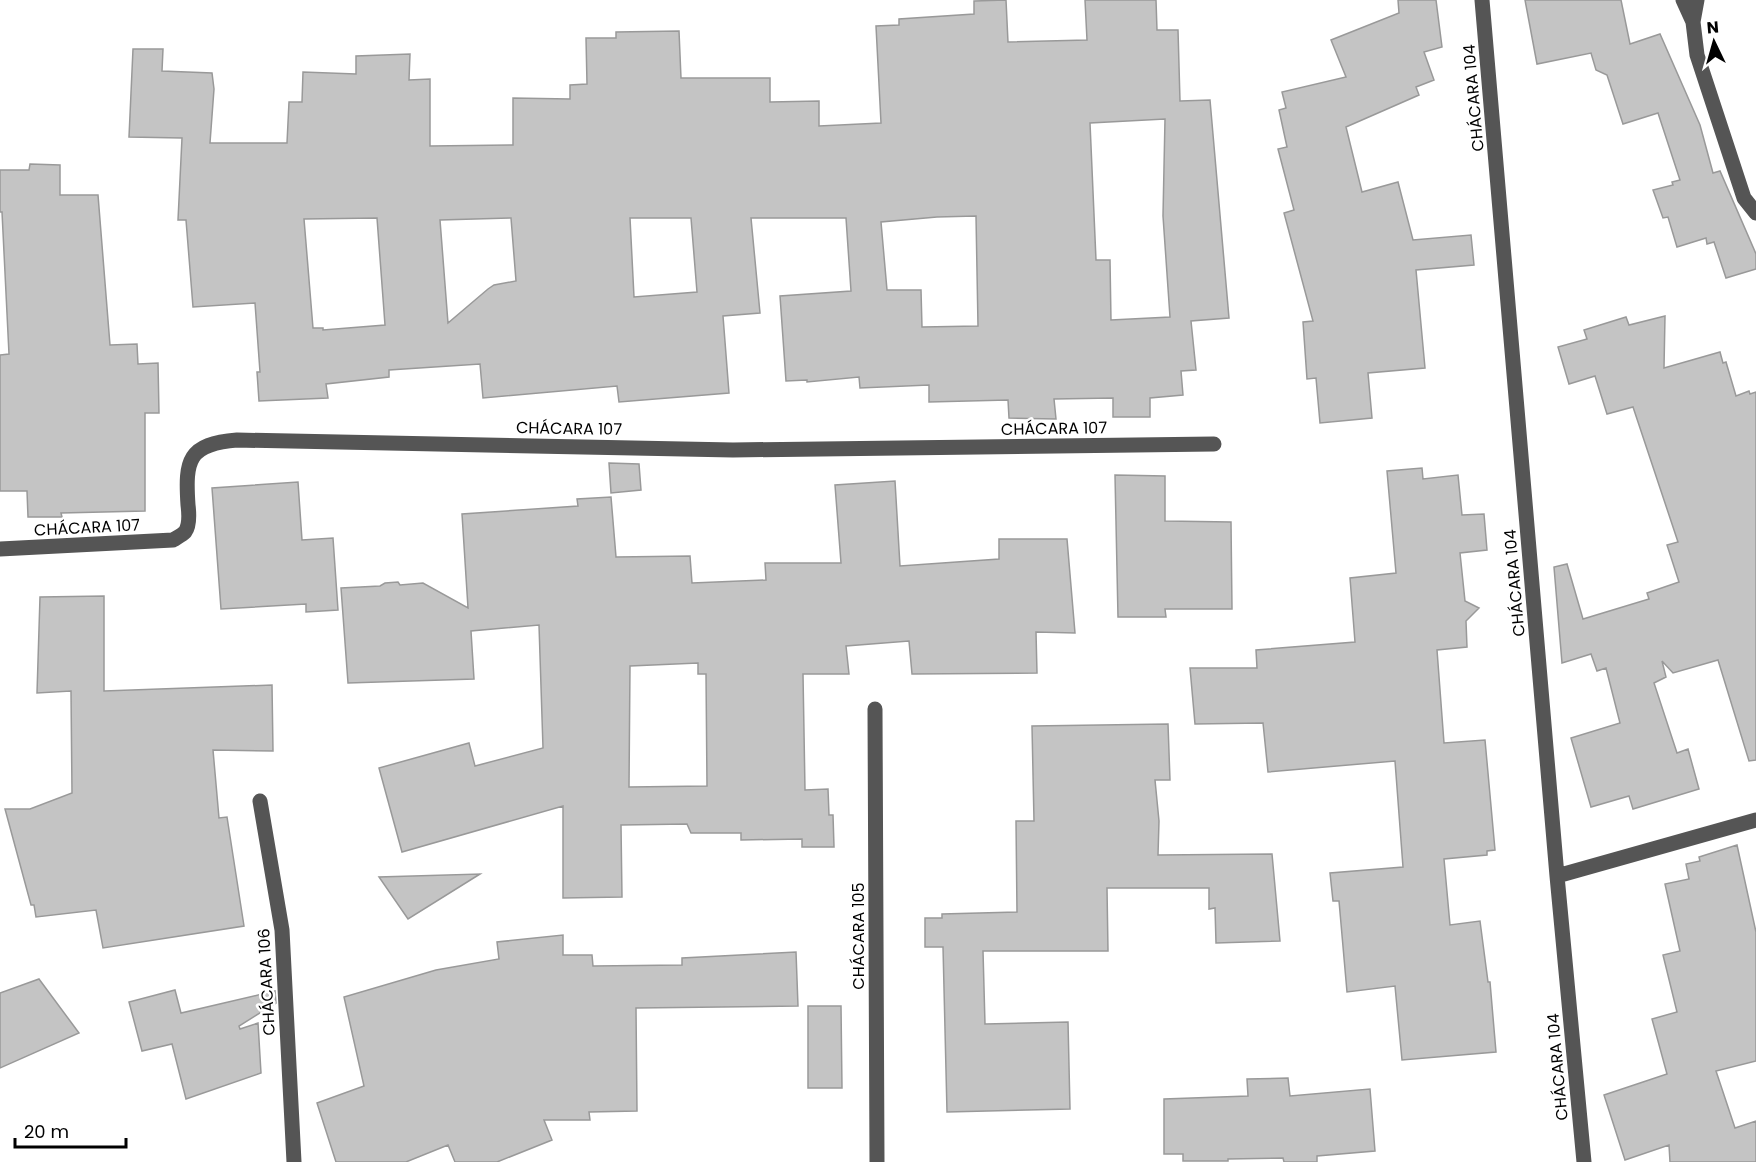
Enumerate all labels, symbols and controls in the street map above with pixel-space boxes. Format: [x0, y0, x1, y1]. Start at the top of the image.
north arrow [1684, 12, 1744, 72]
text: N [1706, 16, 1720, 40]
street label: CHÁCARA 104 [1457, 43, 1490, 152]
street label: CHÁCARA 107 [516, 416, 622, 441]
street label: CHÁCARA 107 [1001, 416, 1107, 441]
street label: CHÁCARA 107 [33, 513, 141, 542]
street label: CHÁCARA 104 [1498, 528, 1531, 637]
street label: CHÁCARA 105 [847, 882, 870, 990]
street label: CHÁCARA 106 [252, 928, 281, 1036]
street label: CHÁCARA 104 [1541, 1012, 1574, 1121]
scale bar [15, 1111, 126, 1149]
text: 20 m [24, 1119, 69, 1144]

